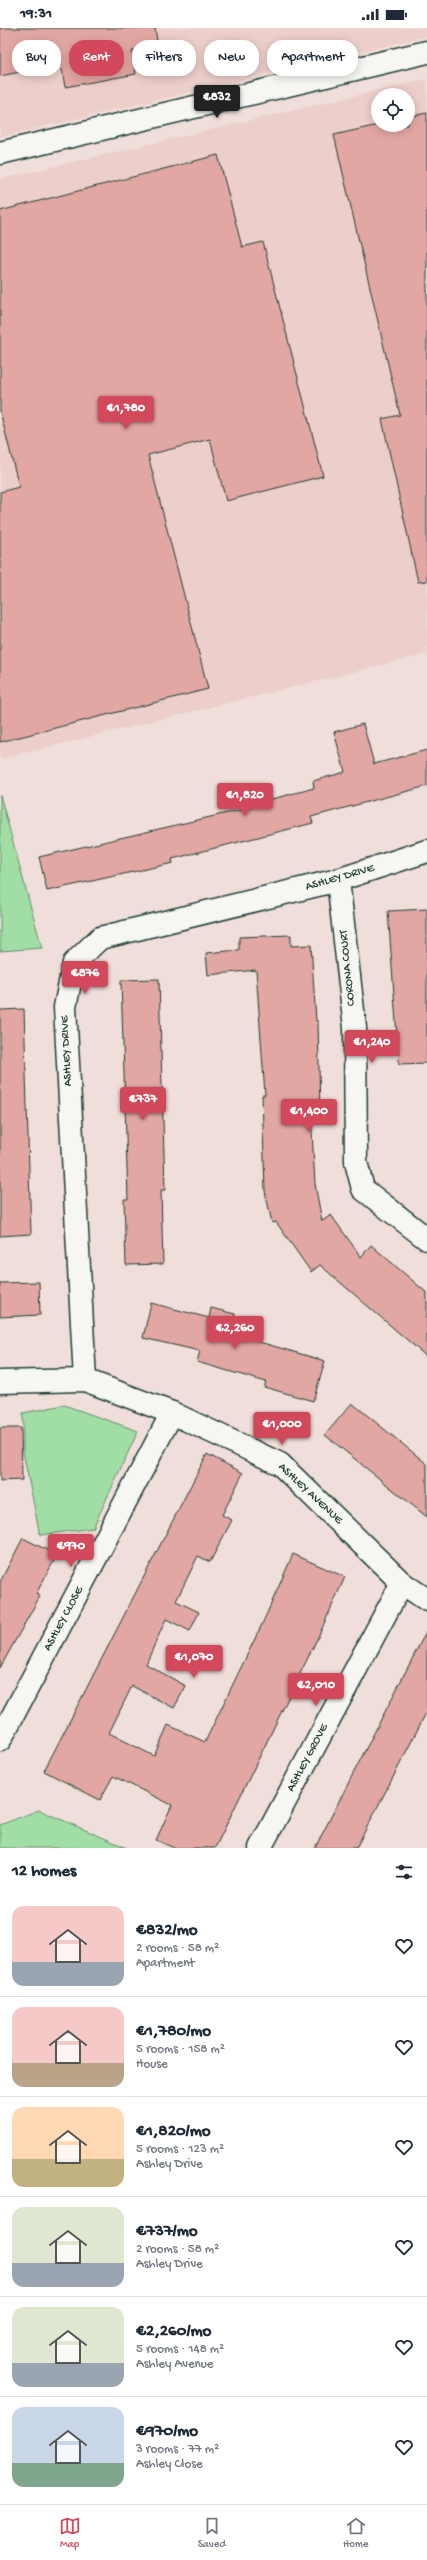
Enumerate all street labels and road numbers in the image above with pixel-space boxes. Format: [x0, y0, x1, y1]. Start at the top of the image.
street label: ASHLEY DRIVE [304, 861, 377, 895]
street label: CORONA COURT [337, 928, 359, 1007]
street label: ASHLEY DRIVE [58, 1015, 76, 1087]
street label: ASHLEY AVENUE [275, 1460, 346, 1528]
street label: ASHLEY CLOSE [41, 1584, 87, 1654]
street label: ASHLEY GROVE [284, 1721, 332, 1794]

